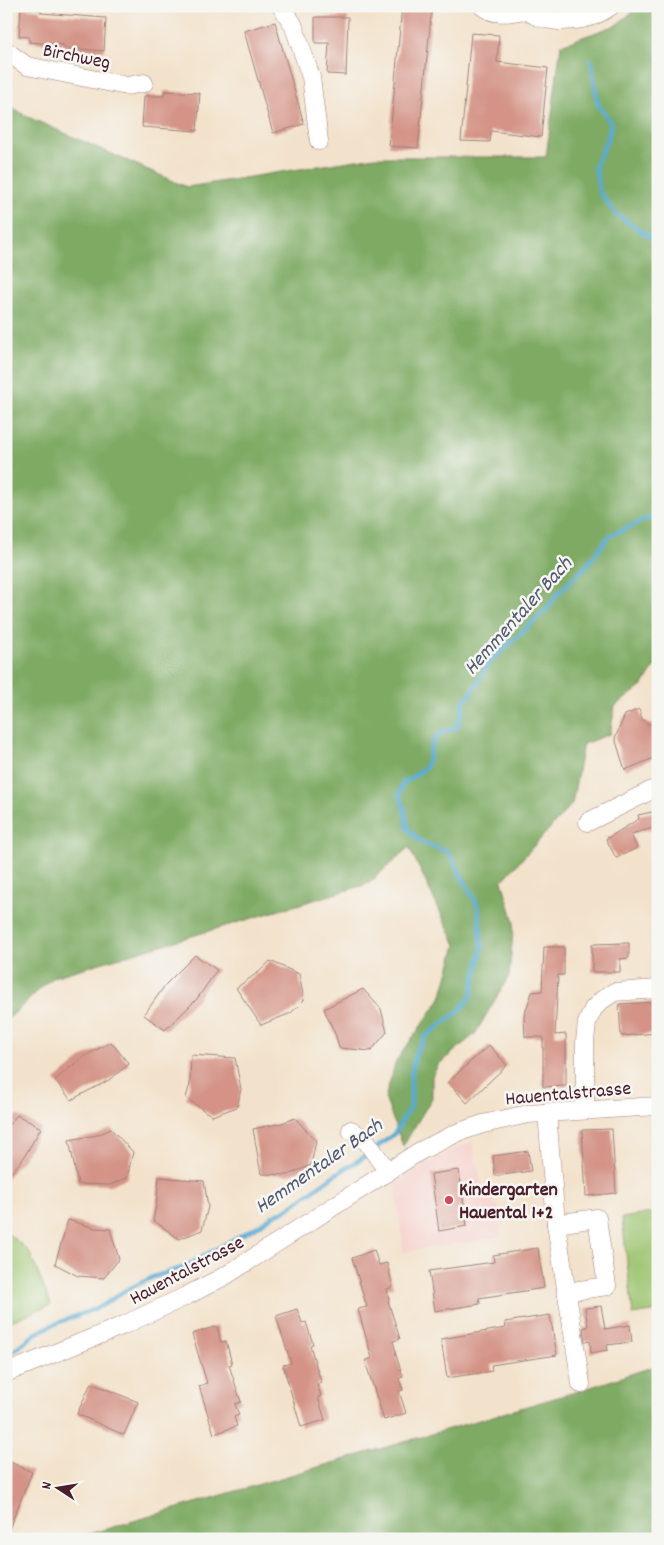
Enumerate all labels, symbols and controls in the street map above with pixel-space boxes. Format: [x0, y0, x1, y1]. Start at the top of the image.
street label: Birchweg [40, 38, 113, 78]
water label: Hemmentaler Bach [458, 550, 582, 683]
street label: Hauentalstrasse [504, 1076, 632, 1114]
water label: Hemmentaler Bach [250, 1111, 391, 1223]
place label: Kindergarten Hauental 1+2 [459, 1177, 558, 1228]
marker: Kindergarten Hauental 1+2 [443, 1194, 455, 1206]
street label: Hauentalstrasse [125, 1230, 250, 1314]
north arrow [32, 1462, 82, 1512]
text: N [37, 1480, 58, 1491]

